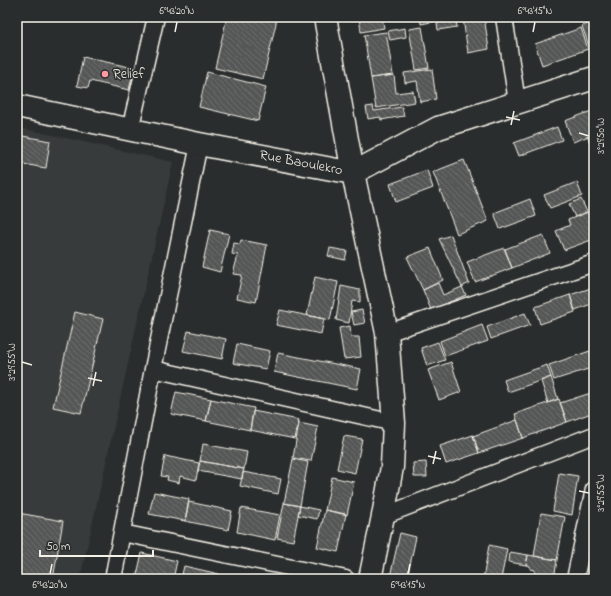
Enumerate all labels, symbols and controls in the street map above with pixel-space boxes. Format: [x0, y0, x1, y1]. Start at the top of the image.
text: 6°43'20"N [160, 4, 195, 19]
text: 6°43'15"N [518, 4, 552, 19]
place label: Relief [113, 64, 145, 85]
marker: Relief [100, 69, 110, 79]
text: 3°29'50"W [594, 118, 609, 154]
street label: Rue Baoulekro [258, 145, 344, 181]
text: 3°29'55"W [5, 343, 20, 381]
text: 3°29'55"W [594, 474, 609, 512]
scale bar [40, 532, 153, 558]
text: 50 m [46, 538, 70, 556]
text: 6°43'20"N [33, 578, 68, 593]
text: 6°43'15"N [391, 578, 425, 593]

